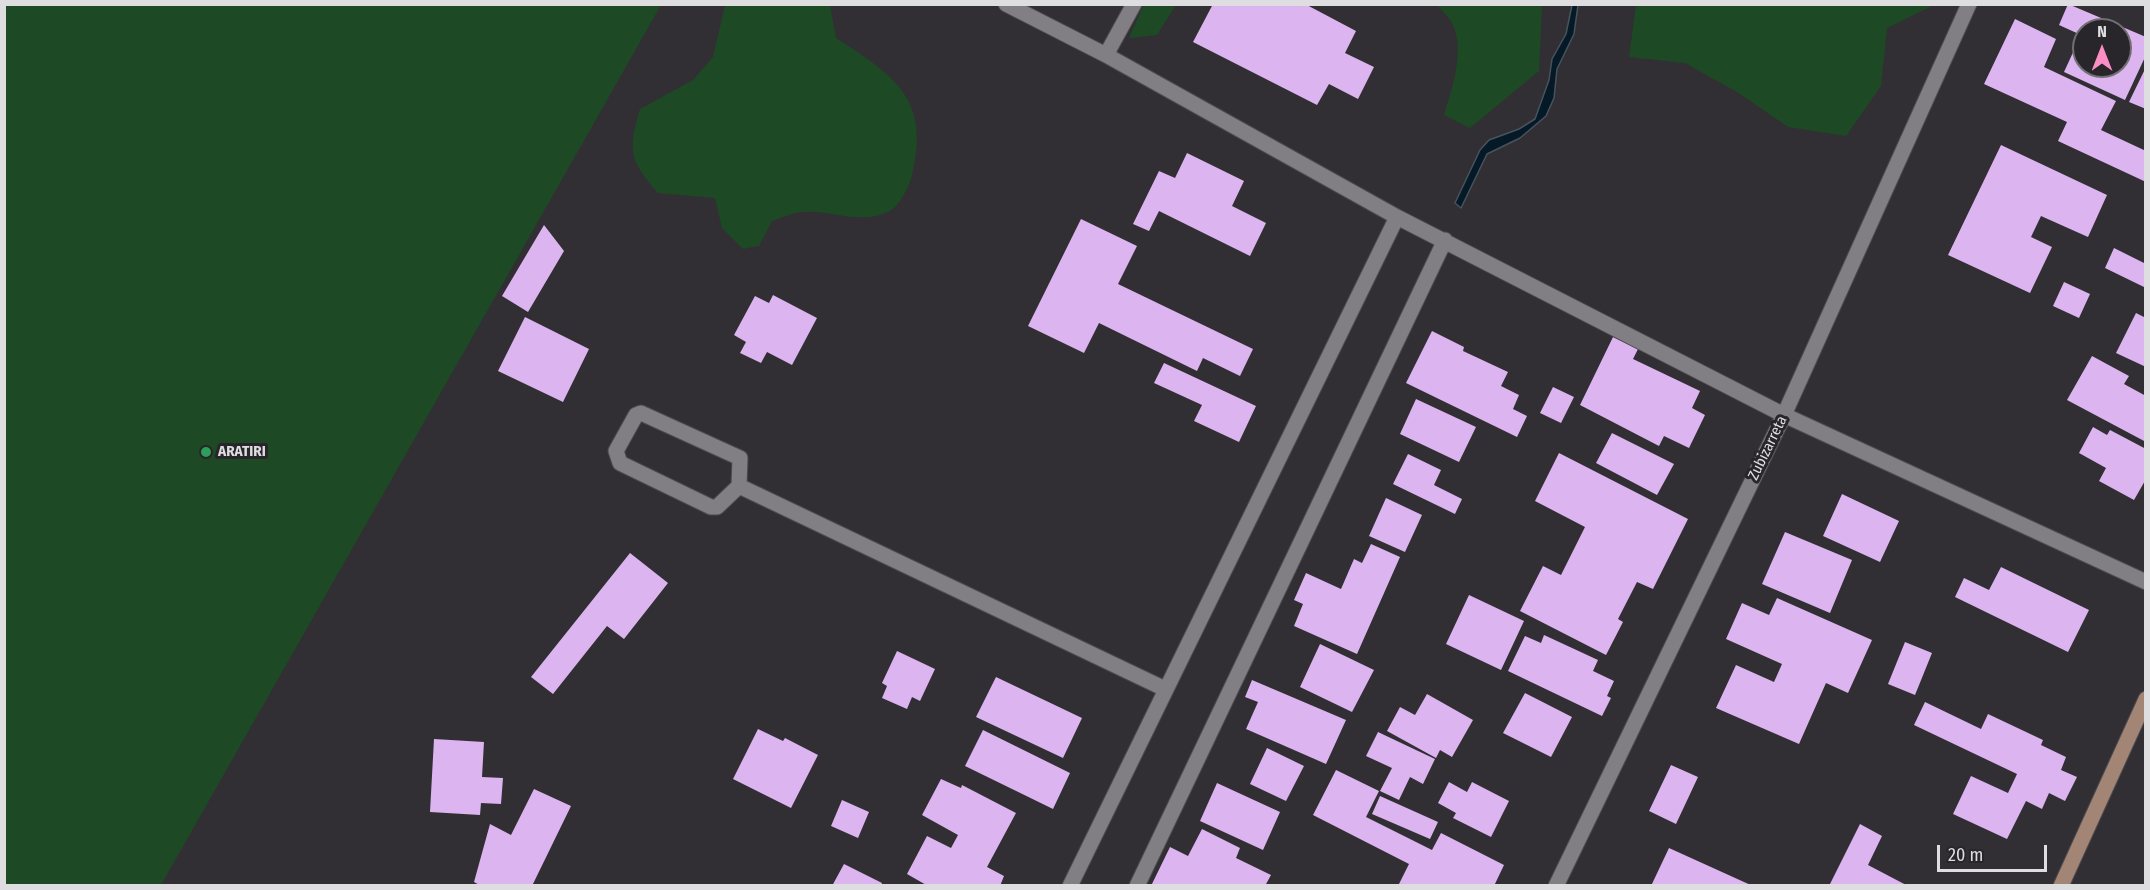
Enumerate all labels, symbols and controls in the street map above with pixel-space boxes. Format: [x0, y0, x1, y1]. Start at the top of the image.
north arrow [2072, 18, 2132, 78]
text: N [2097, 22, 2107, 41]
street label: Zubizarreta [1745, 413, 1791, 483]
place label: ARATIRI [218, 443, 266, 461]
marker: ARATIRI [199, 445, 213, 459]
scale bar [1940, 833, 2050, 871]
text: 20 m [1948, 844, 1983, 866]

